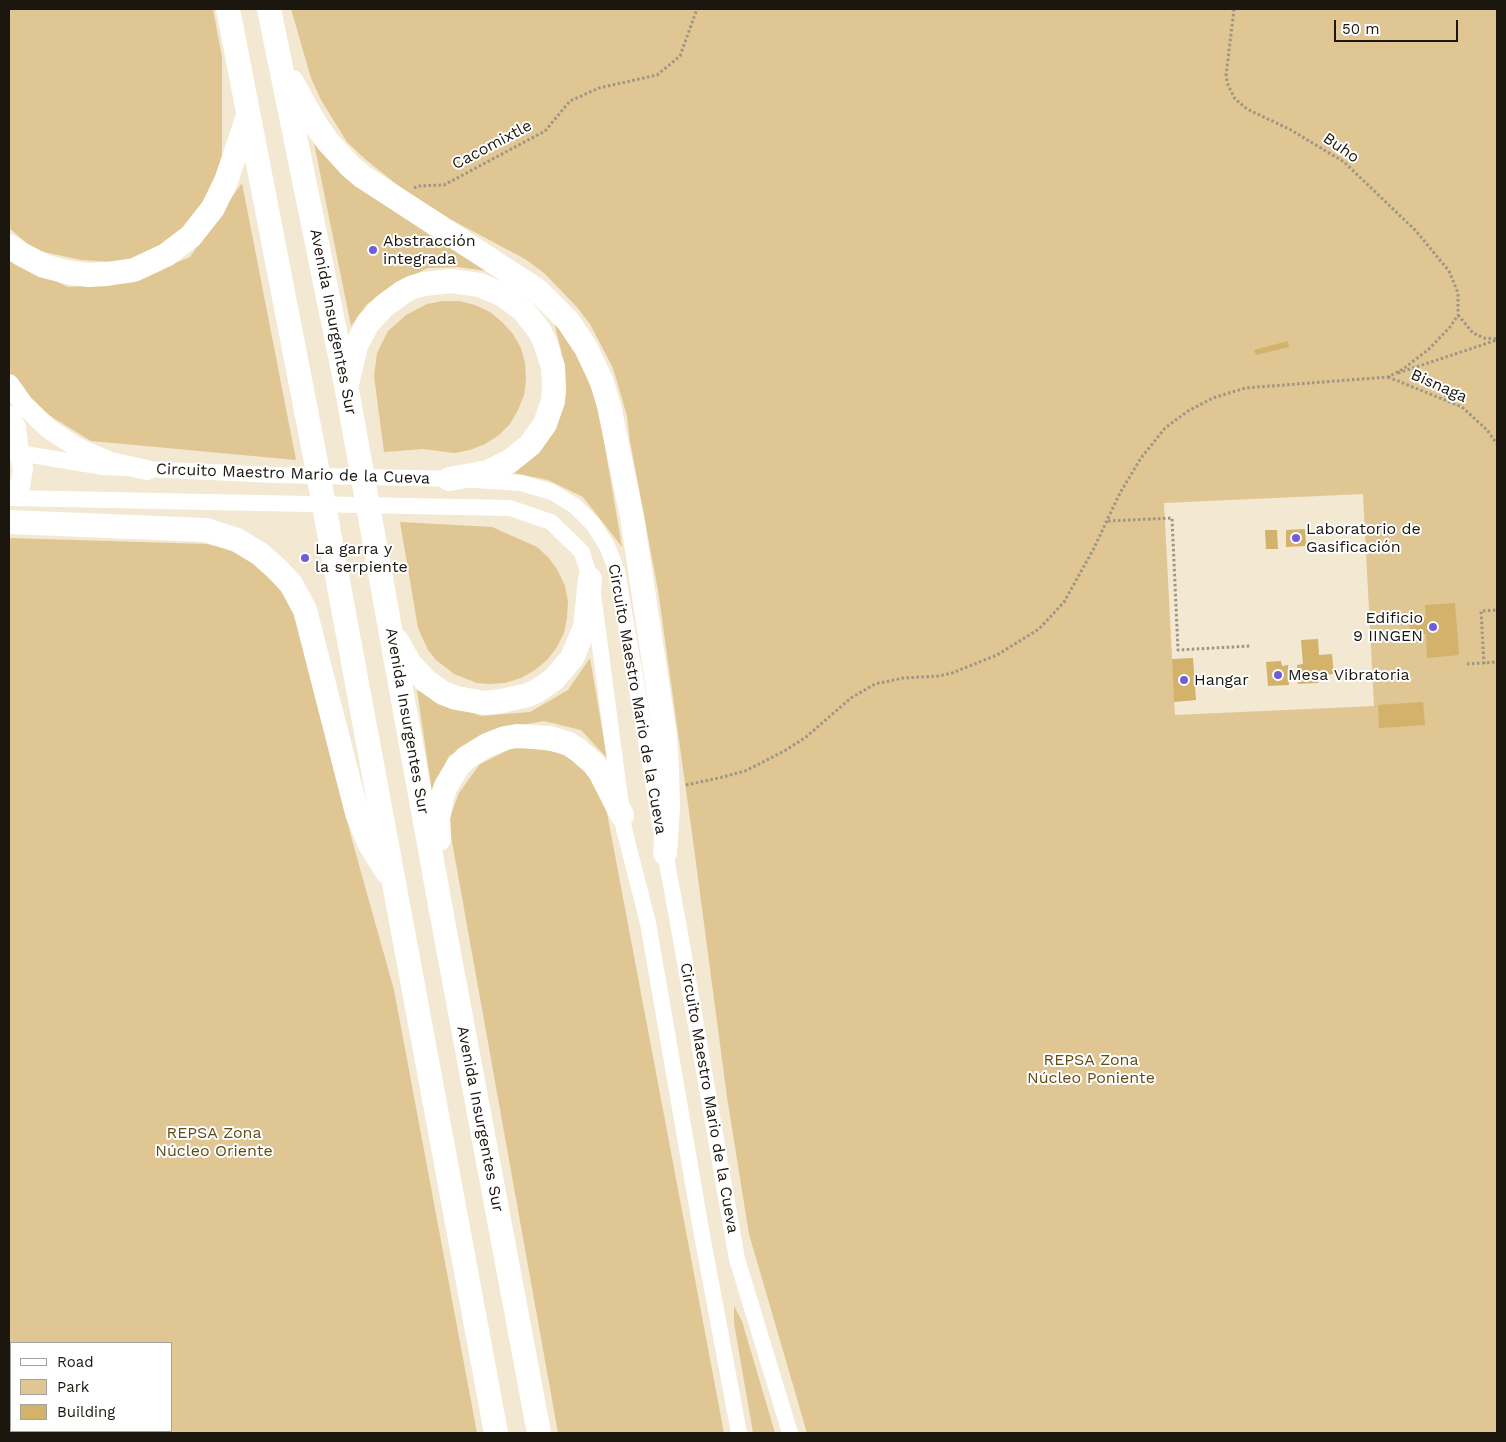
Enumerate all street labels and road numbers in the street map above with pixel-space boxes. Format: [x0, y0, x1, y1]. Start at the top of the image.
street label: Cacomixtle [449, 116, 535, 174]
street label: Buho [1319, 129, 1363, 167]
street label: Avenida Insurgentes Sur [306, 227, 360, 417]
street label: Bisnaga [1408, 365, 1470, 407]
street label: Circuito Maestro Mario de la Cueva [156, 460, 430, 488]
street label: Circuito Maestro Mario de la Cueva [604, 562, 670, 836]
street label: Avenida Insurgentes Sur [381, 626, 433, 816]
street label: Circuito Maestro Mario de la Cueva [676, 961, 742, 1235]
street label: Avenida Insurgentes Sur [453, 1024, 507, 1214]

